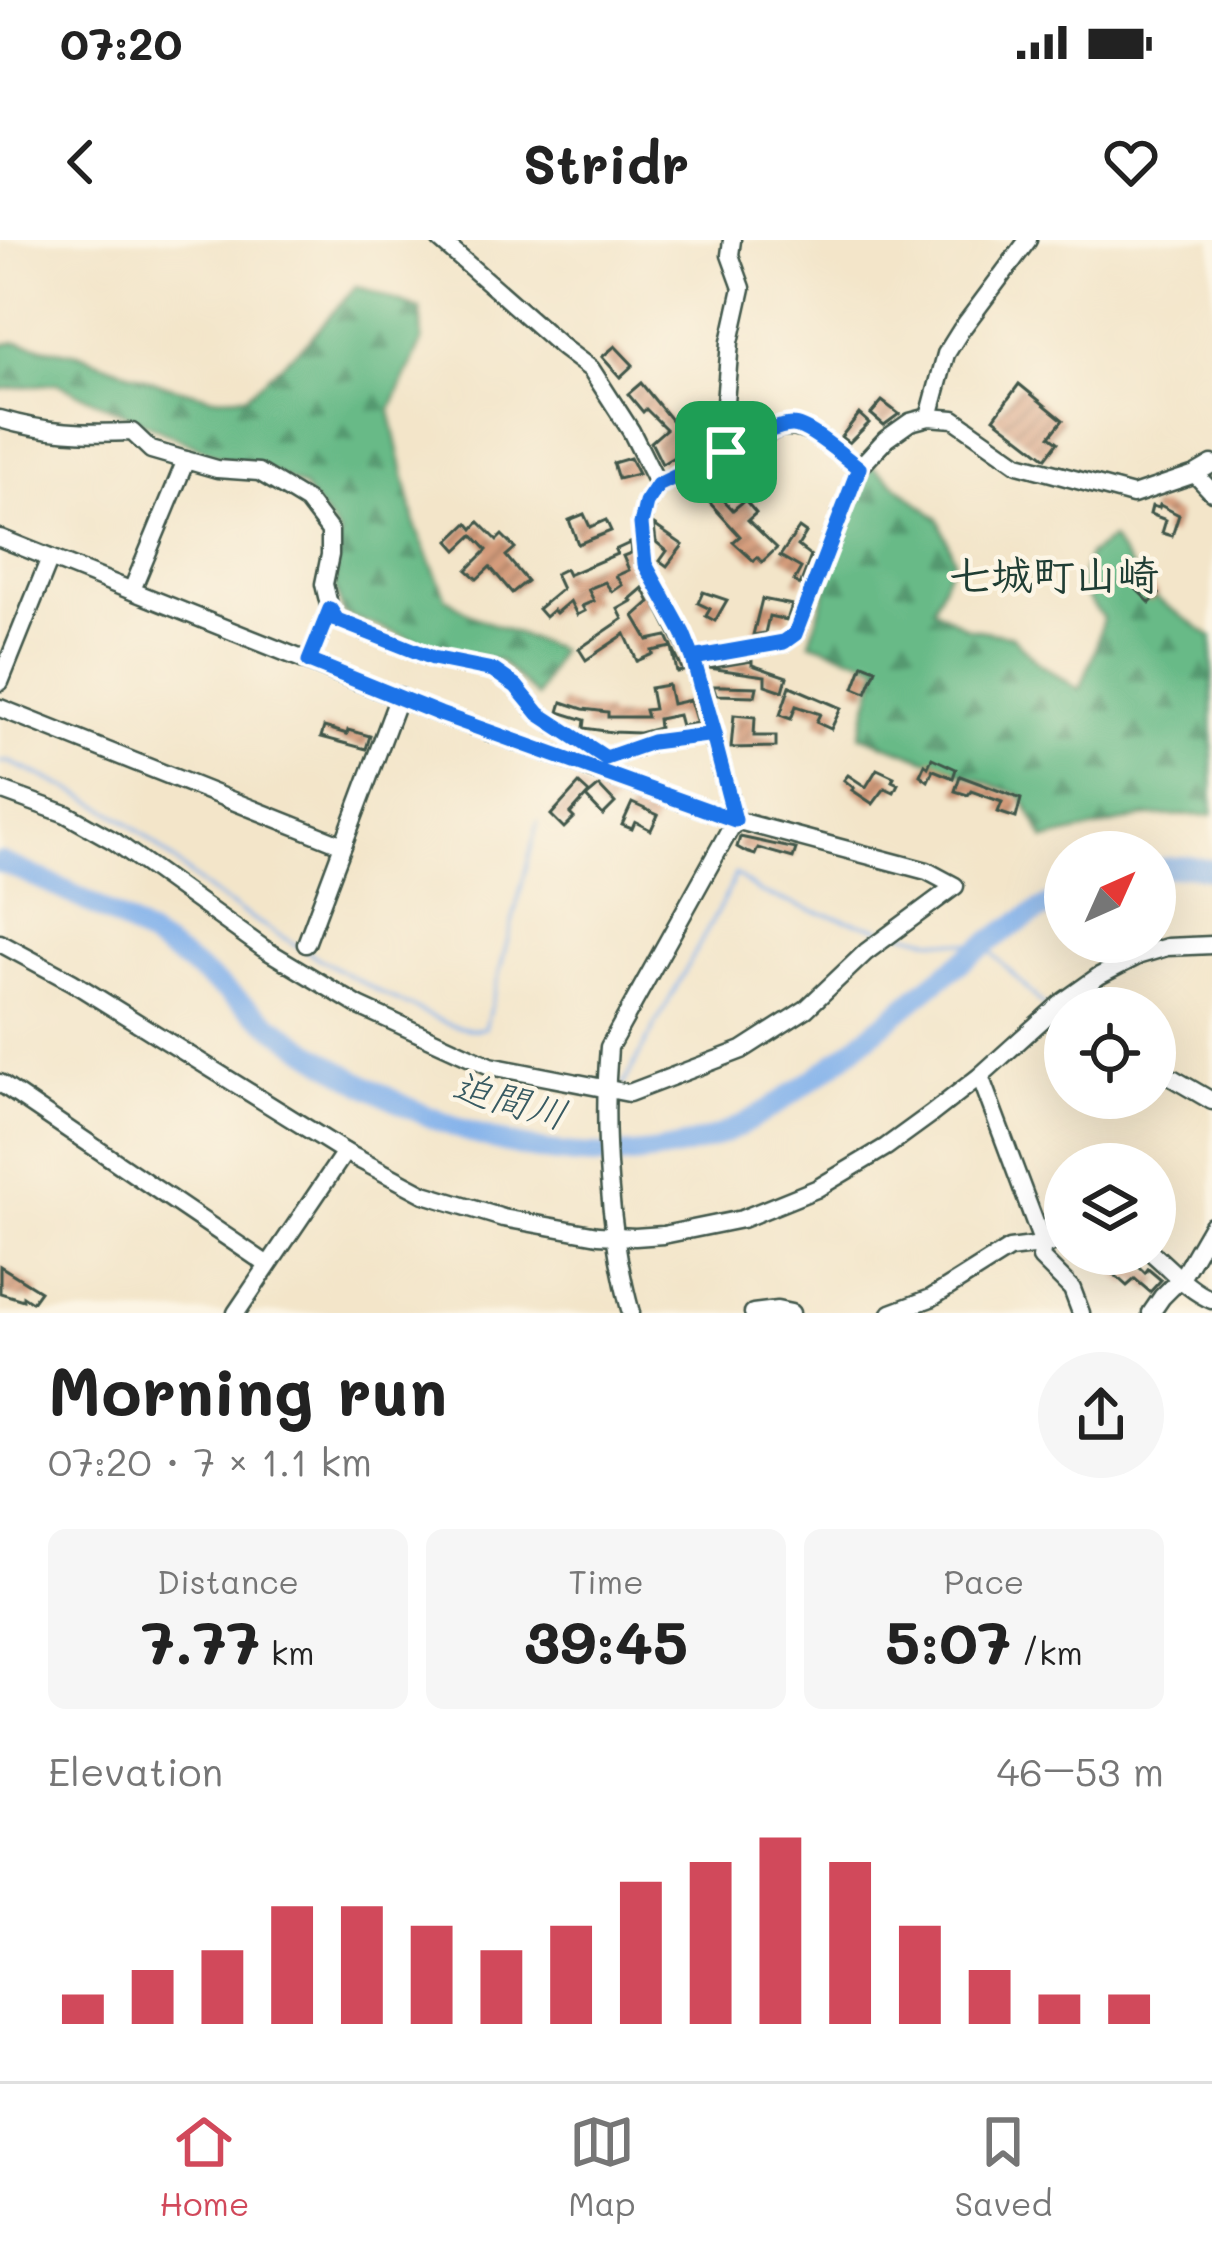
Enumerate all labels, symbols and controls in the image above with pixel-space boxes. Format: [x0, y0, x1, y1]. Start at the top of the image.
text: 07:20 [60, 13, 182, 71]
text: Stridr [523, 127, 689, 198]
icon: back [48, 129, 114, 195]
icon: heart [1098, 129, 1164, 195]
pin [675, 401, 777, 503]
icon: arrive [693, 419, 759, 485]
district label: 七城町山崎 [949, 546, 1159, 601]
north arrow [1044, 831, 1176, 963]
map controls [1044, 831, 1176, 1275]
button: locate [1044, 987, 1176, 1119]
water label: 迫間川 [447, 1058, 574, 1139]
button: layers [1044, 1143, 1176, 1275]
text: Morning run [48, 1347, 447, 1433]
button: share [1038, 1352, 1164, 1478]
text: 07:20 · 7 × 1.1 km [48, 1435, 372, 1486]
text: Distance [157, 1559, 299, 1602]
text: Time [568, 1559, 644, 1602]
text: Pace [944, 1559, 1024, 1602]
text: 7.77 [141, 1602, 260, 1680]
text: 39:45 [524, 1602, 688, 1680]
text: 5:07 [885, 1602, 1011, 1680]
text: km [260, 1630, 315, 1673]
text: /km [1011, 1630, 1083, 1673]
text: Elevation [48, 1745, 223, 1796]
text: 46–53 m [996, 1745, 1164, 1796]
tab: Home [159, 2109, 249, 2224]
tab: Map [568, 2109, 636, 2224]
tab: Saved [955, 2109, 1052, 2224]

